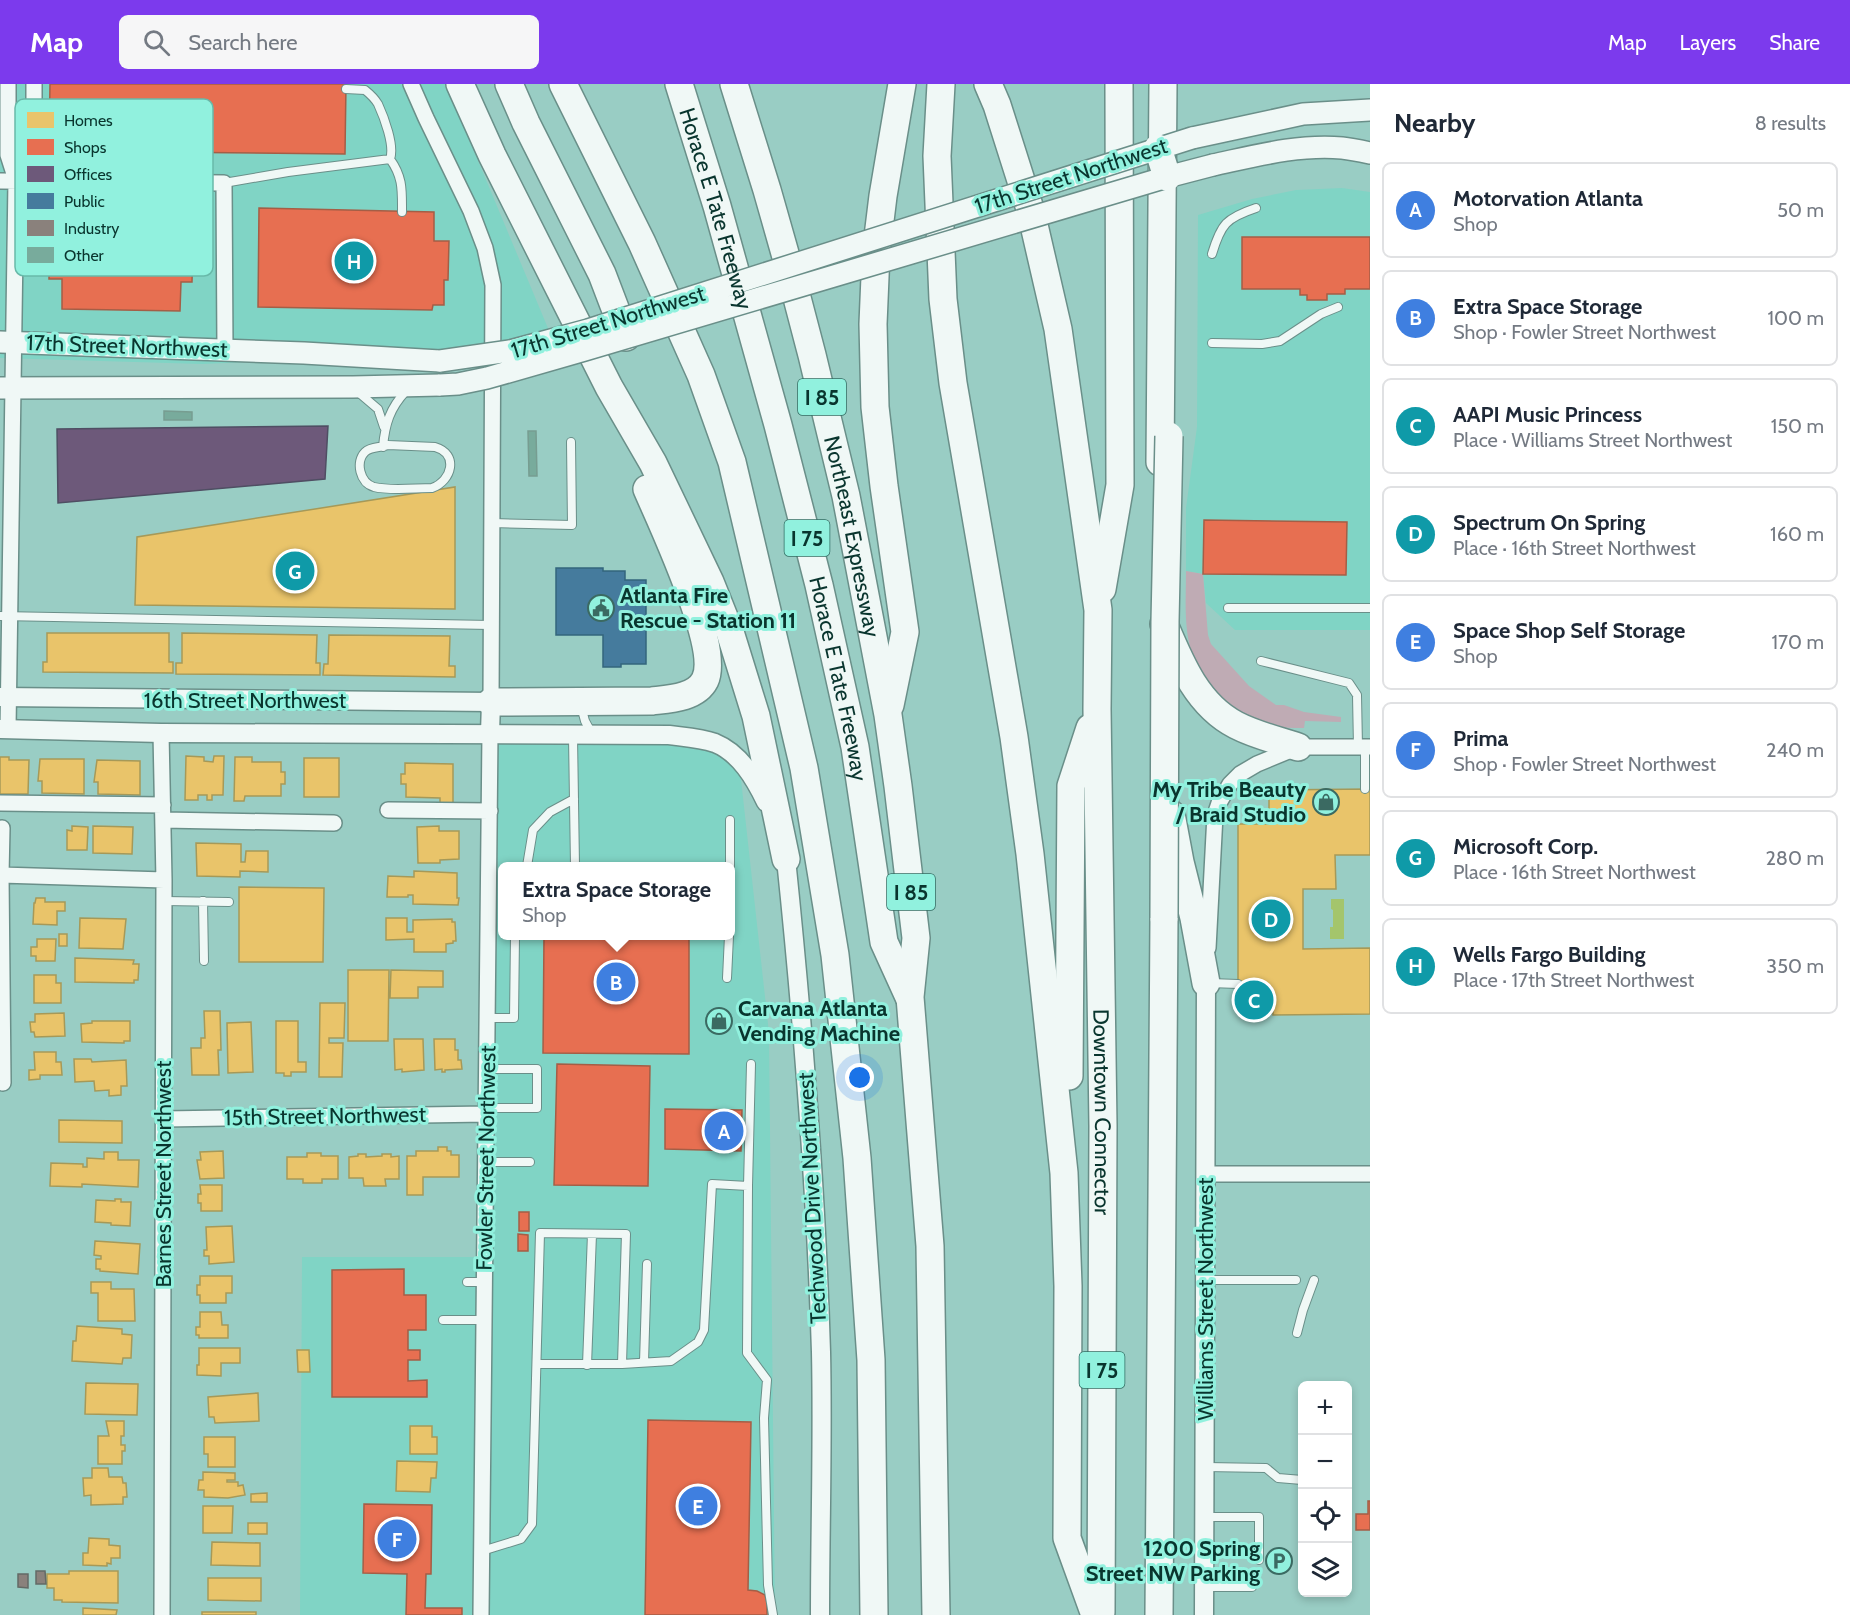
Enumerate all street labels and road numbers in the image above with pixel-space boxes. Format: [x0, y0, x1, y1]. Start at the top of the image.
street label: Horace E Tate Freeway [674, 104, 759, 312]
street label: 17th Street Northwest [971, 132, 1171, 220]
street label: 17th Street Northwest [508, 280, 709, 364]
street label: 17th Street Northwest [26, 329, 229, 363]
road number: I 85 [798, 379, 846, 415]
street label: Northeast Expressway [818, 433, 886, 639]
road number: I 75 [784, 520, 830, 556]
street label: Horace E Tate Freeway [804, 573, 873, 783]
street label: 16th Street Northwest [144, 687, 347, 714]
road number: I 85 [887, 874, 935, 910]
street label: Downtown Connector [1088, 1009, 1117, 1215]
street label: Fowler Street Northwest [471, 1045, 501, 1271]
street label: Barnes Street Northwest [150, 1060, 177, 1287]
street label: Techwood Drive Northwest [792, 1071, 832, 1324]
street label: 15th Street Northwest [224, 1101, 427, 1131]
street label: Williams Street Northwest [1192, 1177, 1219, 1420]
road number: I 75 [1080, 1352, 1124, 1388]

